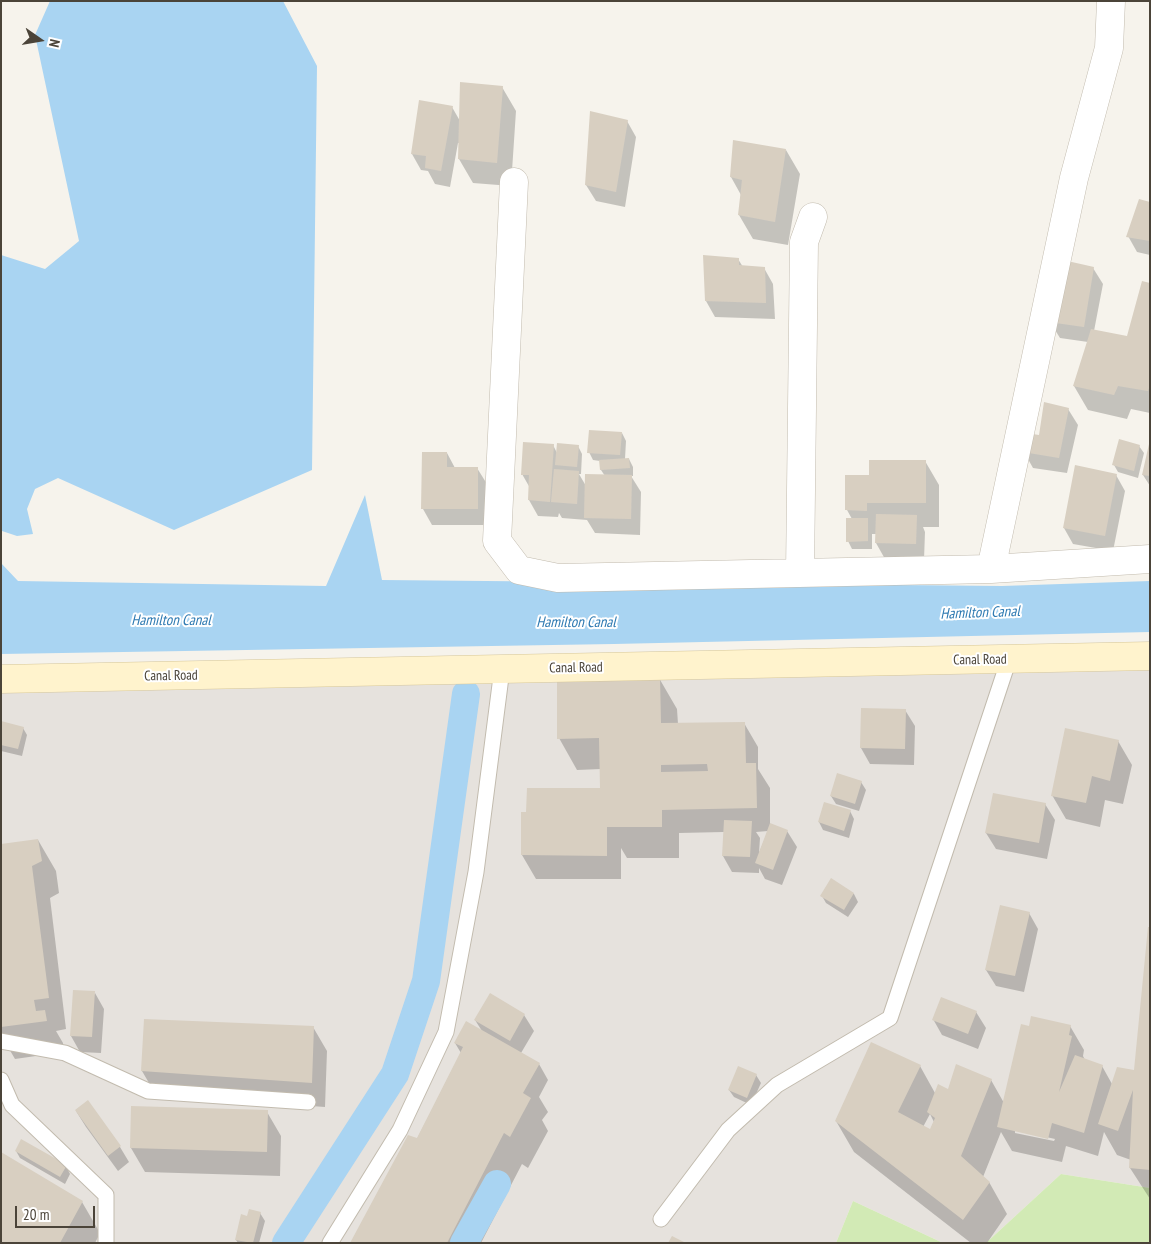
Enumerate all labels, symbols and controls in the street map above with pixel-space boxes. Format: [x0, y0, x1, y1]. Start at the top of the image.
north arrow [15, 15, 65, 65]
text: N [45, 38, 64, 49]
water label: Hamilton Canal [940, 603, 1020, 623]
water label: Hamilton Canal [131, 612, 211, 630]
water label: Hamilton Canal [536, 614, 616, 632]
street label: Canal Road [953, 651, 1007, 669]
street label: Canal Road [549, 659, 603, 677]
street label: Canal Road [144, 667, 198, 685]
scale bar [18, 1196, 98, 1228]
text: 20 m [23, 1205, 49, 1224]

